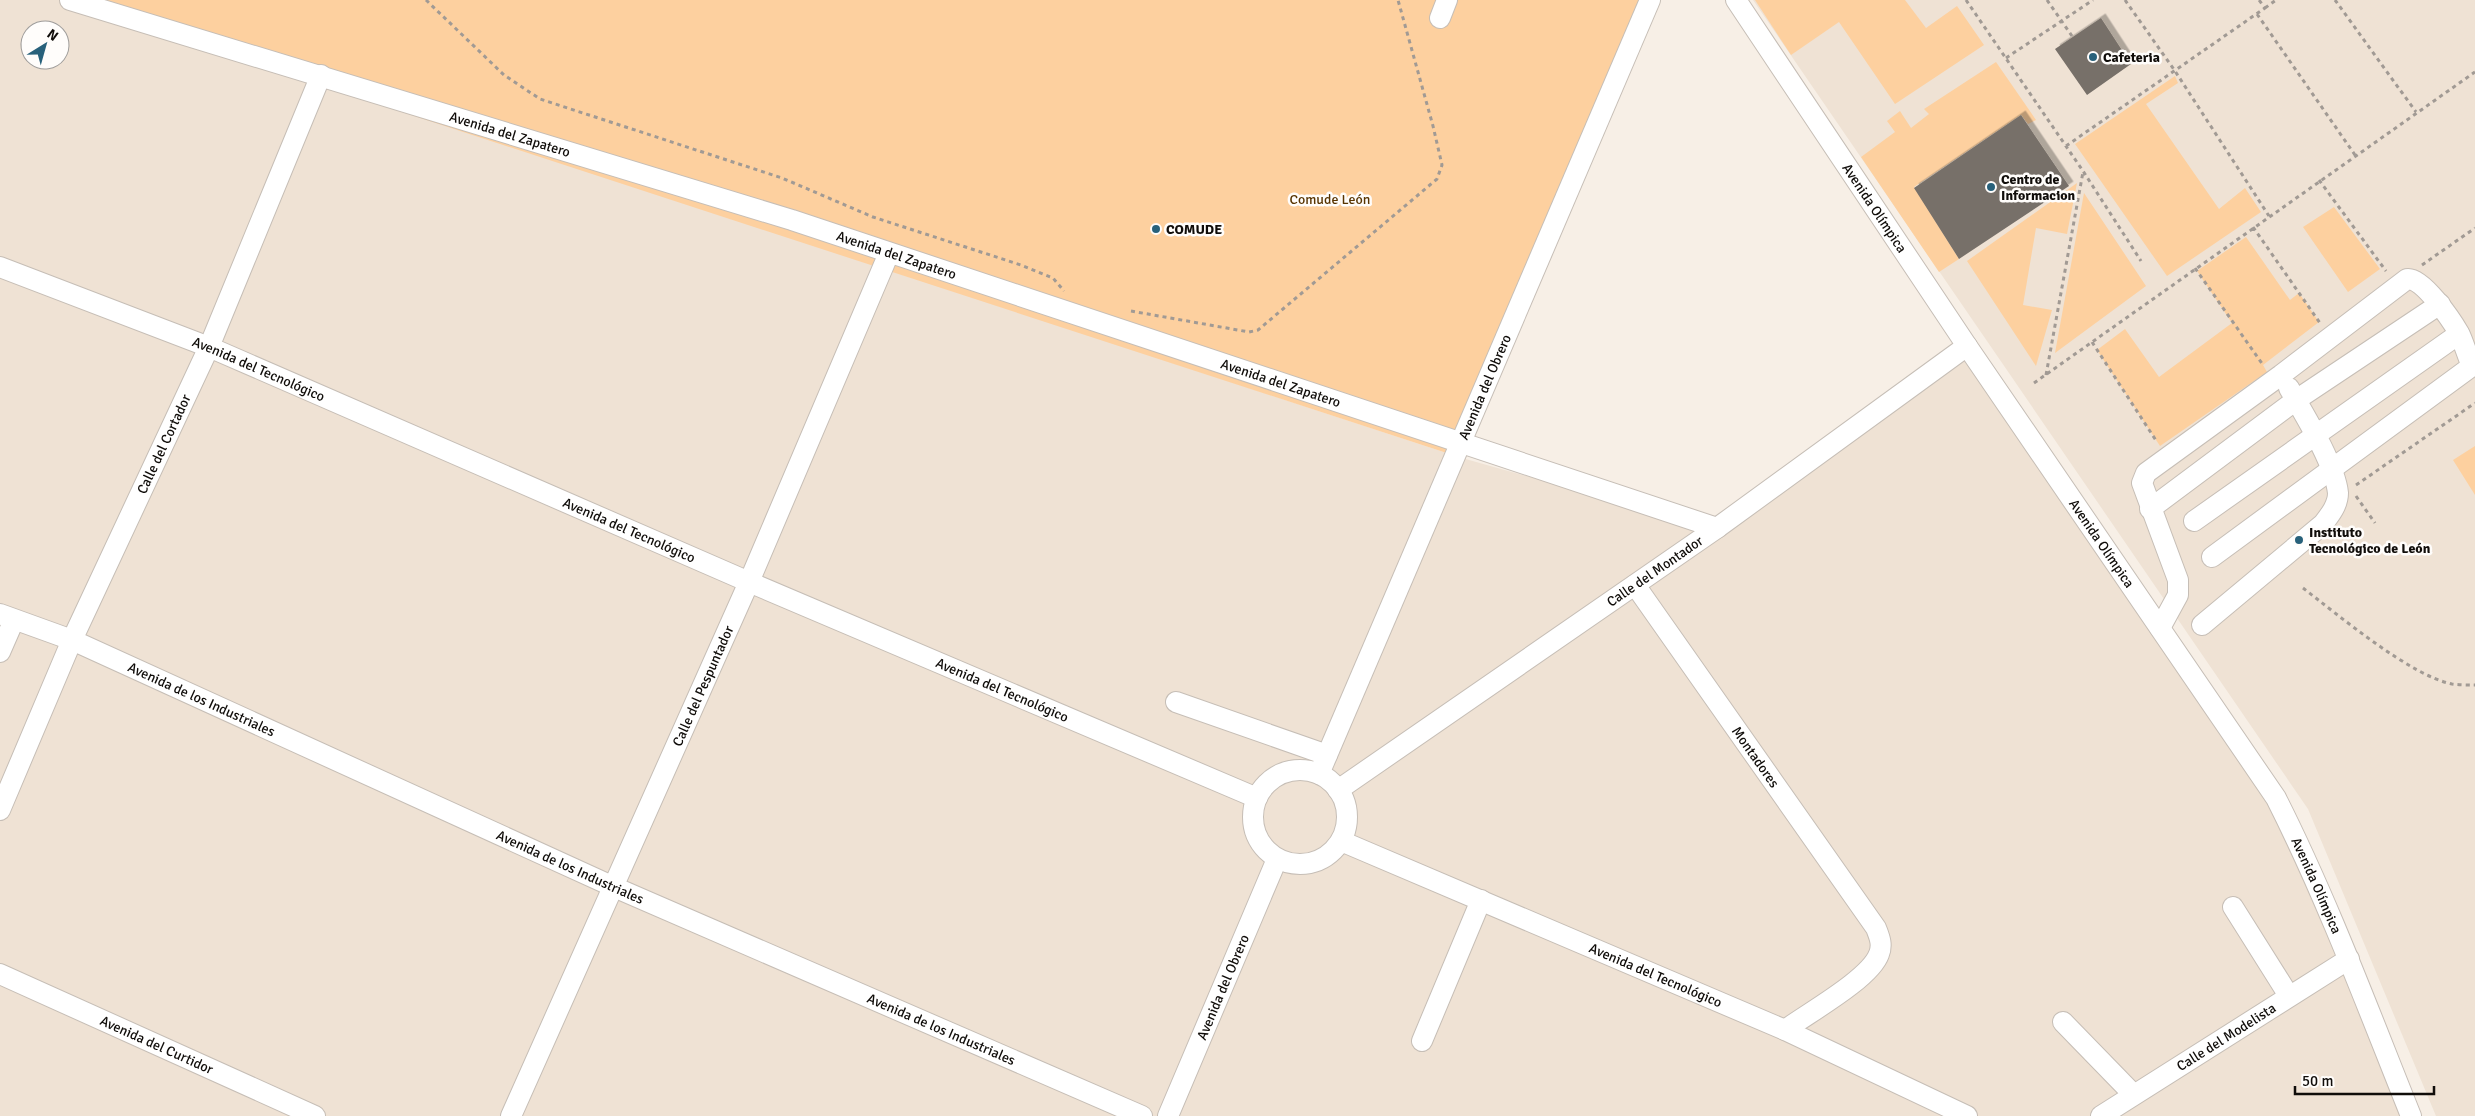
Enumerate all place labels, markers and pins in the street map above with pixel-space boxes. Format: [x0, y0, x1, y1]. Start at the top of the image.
place label: Cafeteria [2103, 49, 2160, 66]
marker: Cafeteria [2087, 51, 2099, 63]
place label: Centro de Informacion [2001, 171, 2076, 204]
marker: Centro de Informacion [1985, 181, 1997, 193]
place label: COMUDE [1166, 221, 1222, 238]
marker: COMUDE [1150, 223, 1162, 235]
place label: Instituto Tecnológico de León [2309, 524, 2431, 557]
marker: Instituto Tecnológico de León [2293, 534, 2305, 546]

